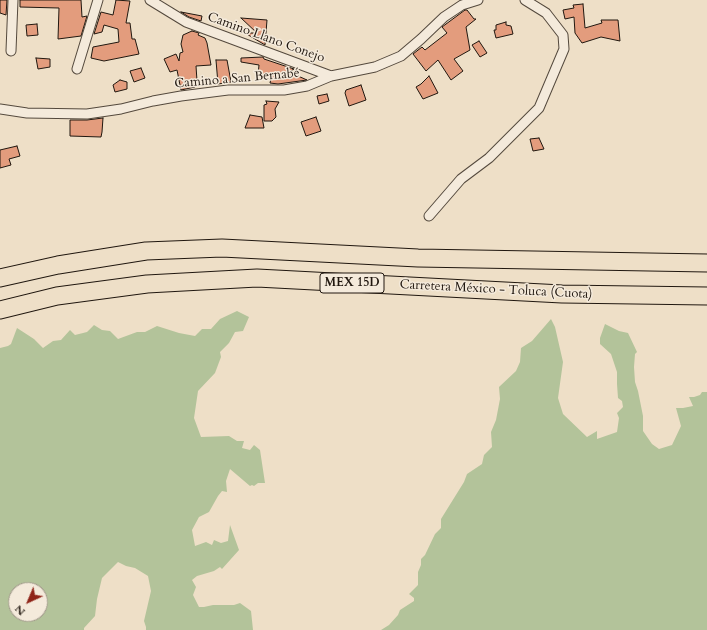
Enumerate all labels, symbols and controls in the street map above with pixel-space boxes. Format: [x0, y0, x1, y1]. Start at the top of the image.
street label: Camino Llano Conejo [205, 10, 327, 66]
street label: Camino a San Bernabé [174, 66, 300, 92]
road number: MEX 15D [320, 273, 384, 293]
street label: Carretera México - Toluca (Cuota) [399, 277, 593, 303]
north arrow [8, 582, 48, 622]
text: N [11, 602, 29, 619]

